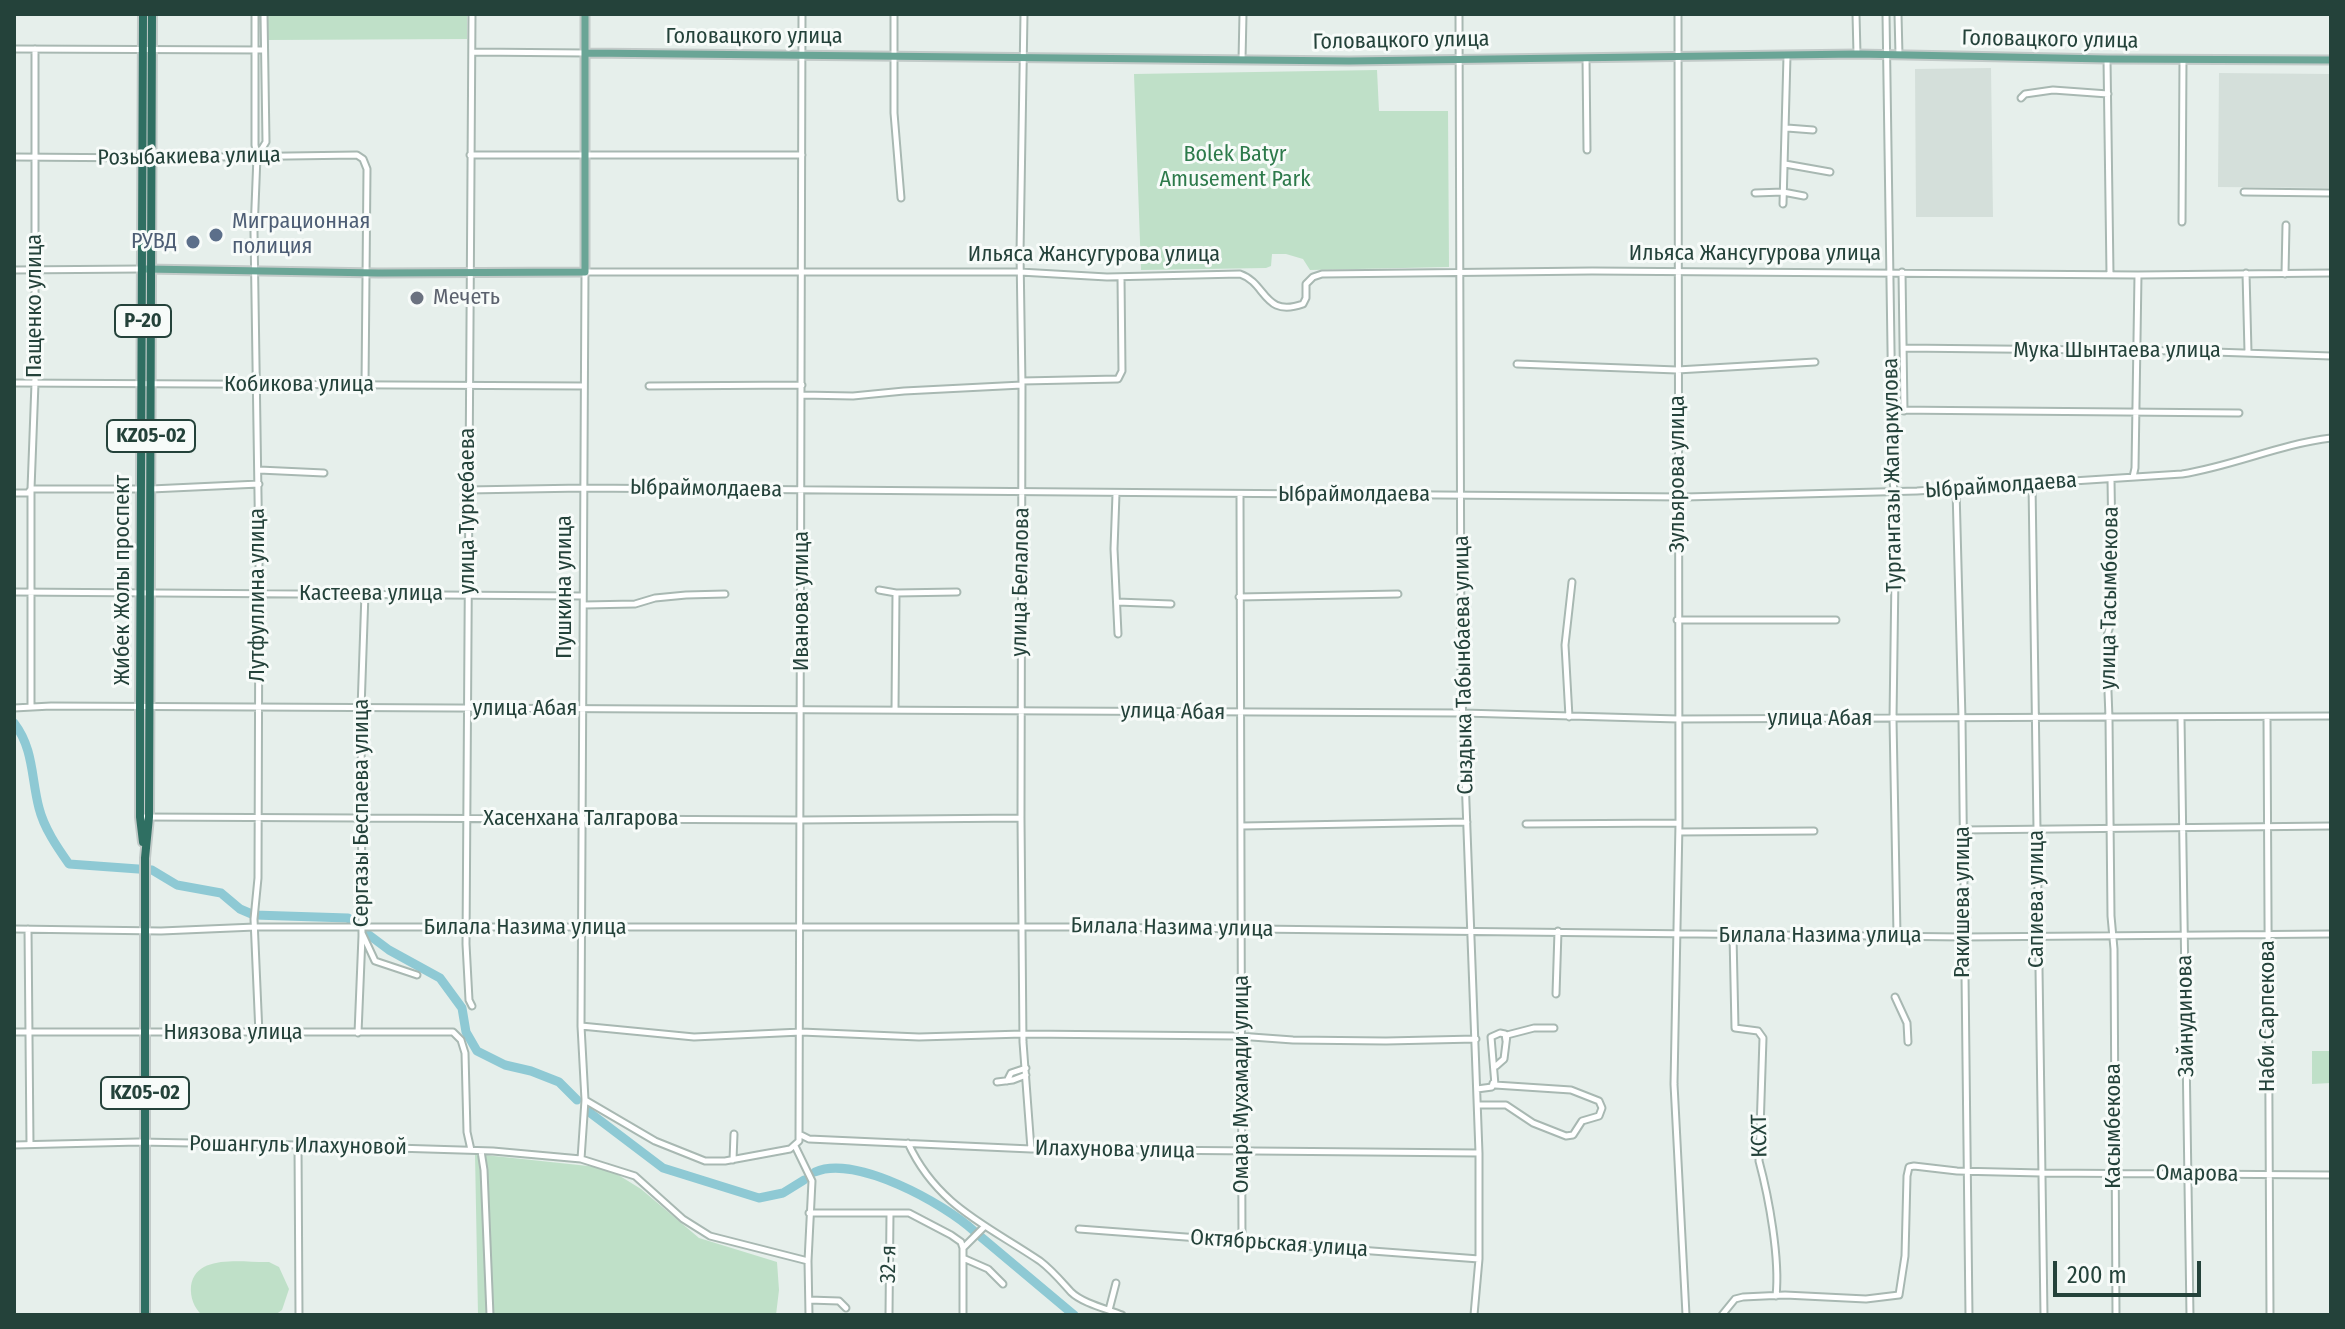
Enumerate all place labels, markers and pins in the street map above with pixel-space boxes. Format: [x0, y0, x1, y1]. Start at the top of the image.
place label: Миграционная полиция [232, 209, 370, 260]
marker: Миграционная полиция [207, 226, 225, 244]
place label: РУВД [131, 229, 177, 255]
marker: РУВД [184, 233, 202, 251]
place label: Мечеть [433, 285, 500, 311]
marker: Мечеть [408, 289, 426, 307]

